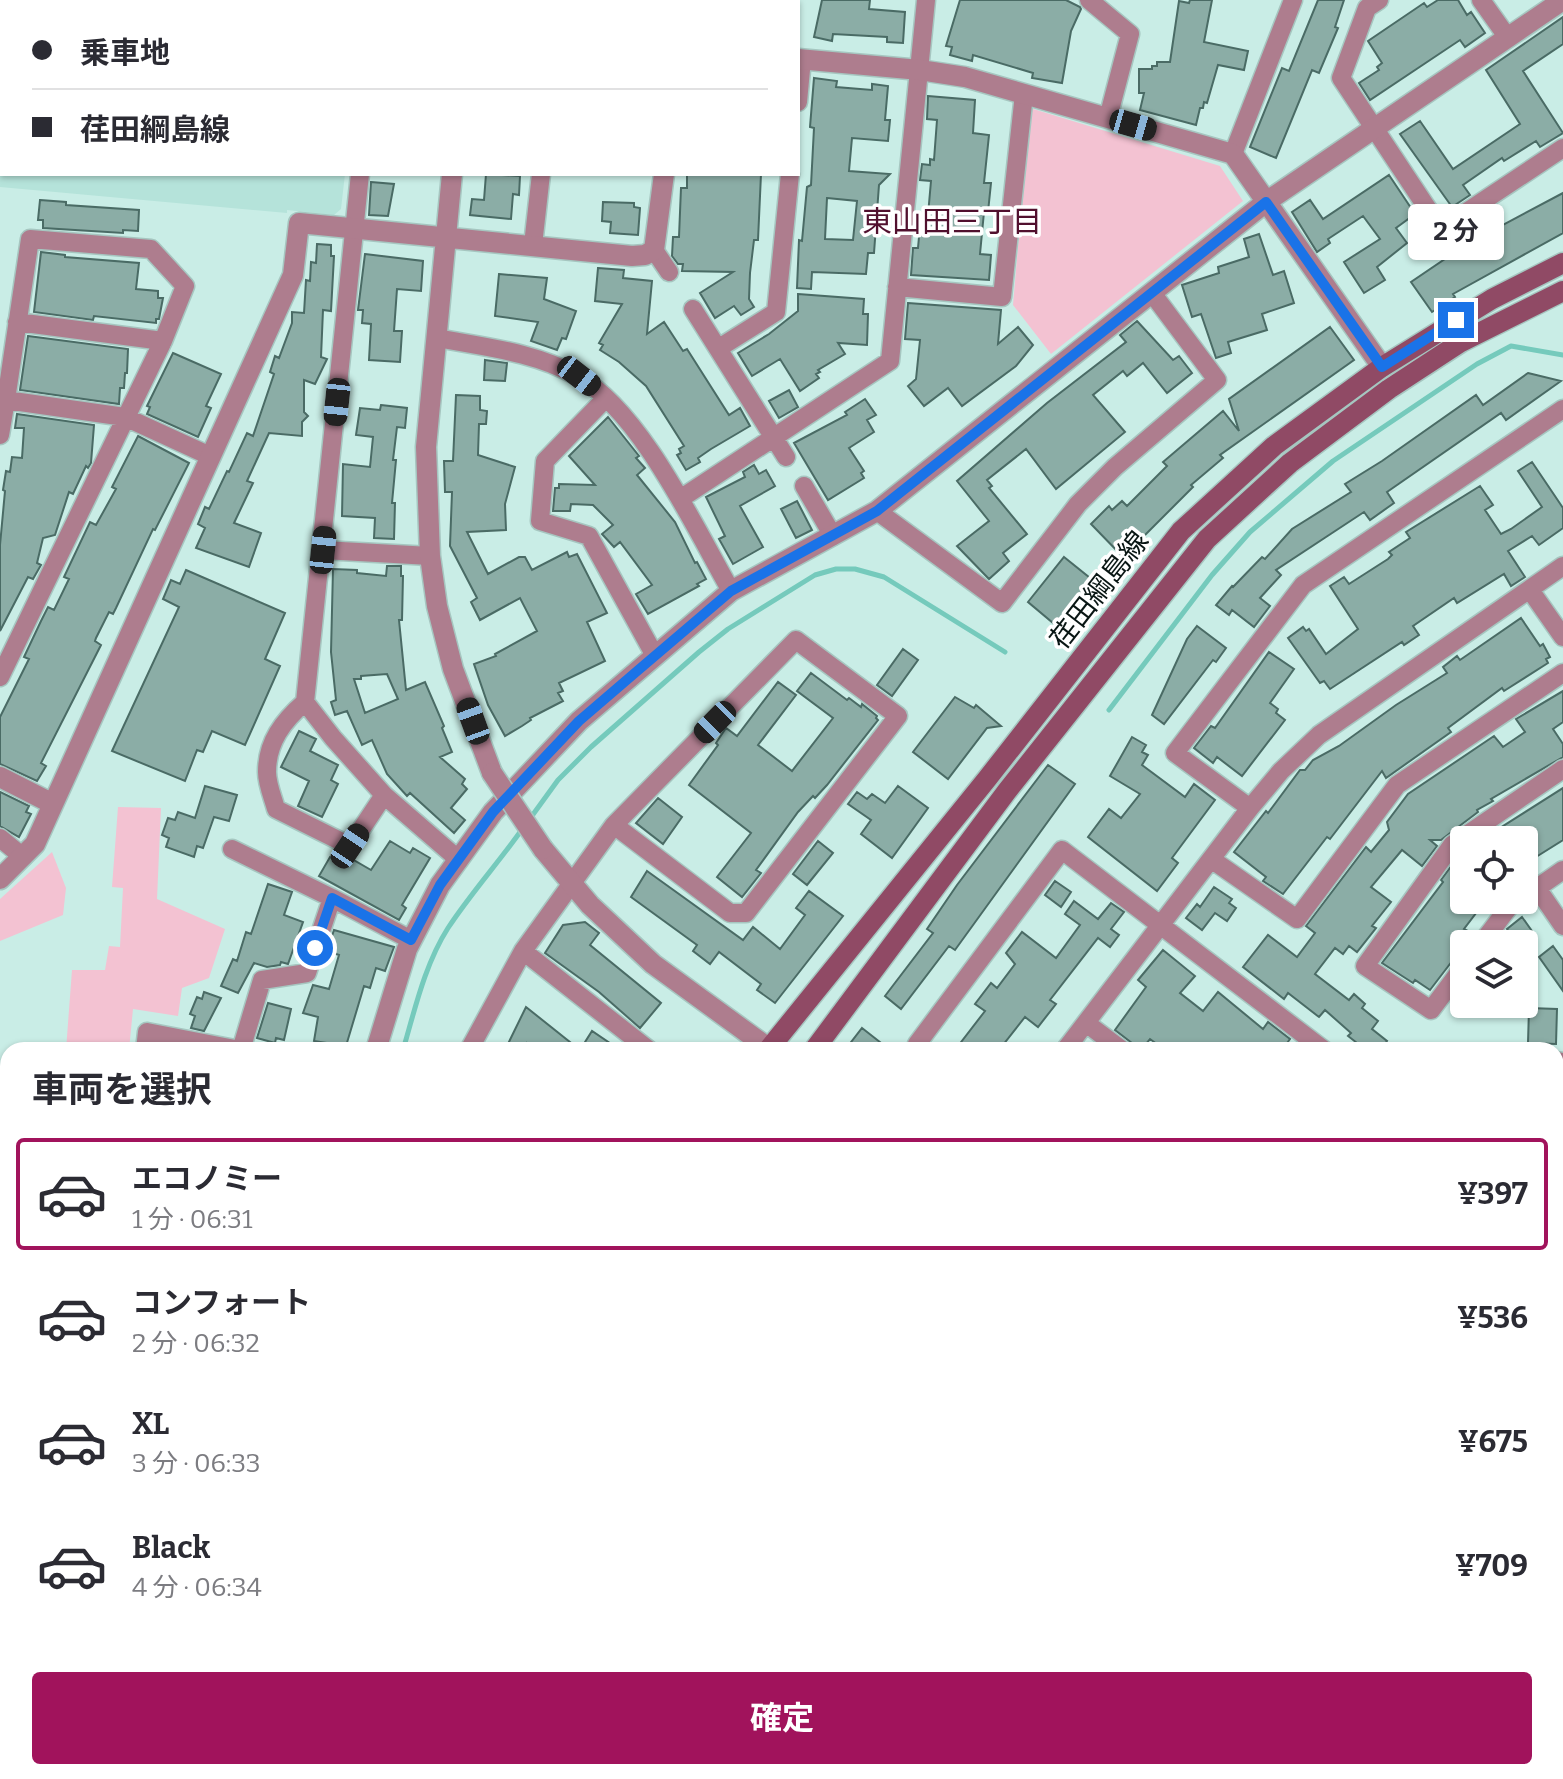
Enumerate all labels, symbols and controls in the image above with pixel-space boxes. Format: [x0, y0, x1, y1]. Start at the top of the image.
text: 乗車地 [80, 35, 170, 71]
car [1107, 107, 1159, 143]
text: 荏田綱島線 [80, 112, 230, 148]
district label: 東山田三丁目 [862, 204, 1042, 240]
callout: 2 分 [1408, 204, 1504, 260]
text: 2 分 [1433, 216, 1479, 247]
route end [1438, 302, 1474, 338]
car [553, 352, 605, 400]
car [323, 377, 351, 427]
car [309, 525, 337, 575]
street label: 荏田綱島線 [1043, 525, 1155, 655]
car [454, 694, 492, 748]
car [690, 697, 740, 747]
car [327, 819, 373, 873]
map controls [1450, 826, 1538, 1018]
button: locate [1450, 826, 1538, 914]
route start [297, 930, 333, 966]
button: layers [1450, 930, 1538, 1018]
text: 車両を選択 [32, 1068, 212, 1112]
icon: car [36, 1158, 108, 1230]
text: エコノミー [132, 1161, 282, 1197]
text: ¥397 [1457, 1176, 1528, 1212]
text: 1 分 · 06:31 [132, 1204, 252, 1235]
icon: car [36, 1282, 108, 1354]
text: コンフォート [132, 1285, 311, 1321]
text: ¥536 [1457, 1300, 1528, 1336]
text: 2 分 · 06:32 [132, 1328, 260, 1359]
icon: car [36, 1406, 108, 1478]
text: XL [132, 1406, 169, 1442]
text: ¥675 [1458, 1424, 1528, 1460]
text: 3 分 · 06:33 [132, 1448, 260, 1479]
icon: car [36, 1530, 108, 1602]
text: Black [132, 1530, 210, 1566]
text: ¥709 [1455, 1548, 1528, 1584]
text: 4 分 · 06:34 [132, 1572, 262, 1603]
button: 確定 [32, 1672, 1532, 1764]

